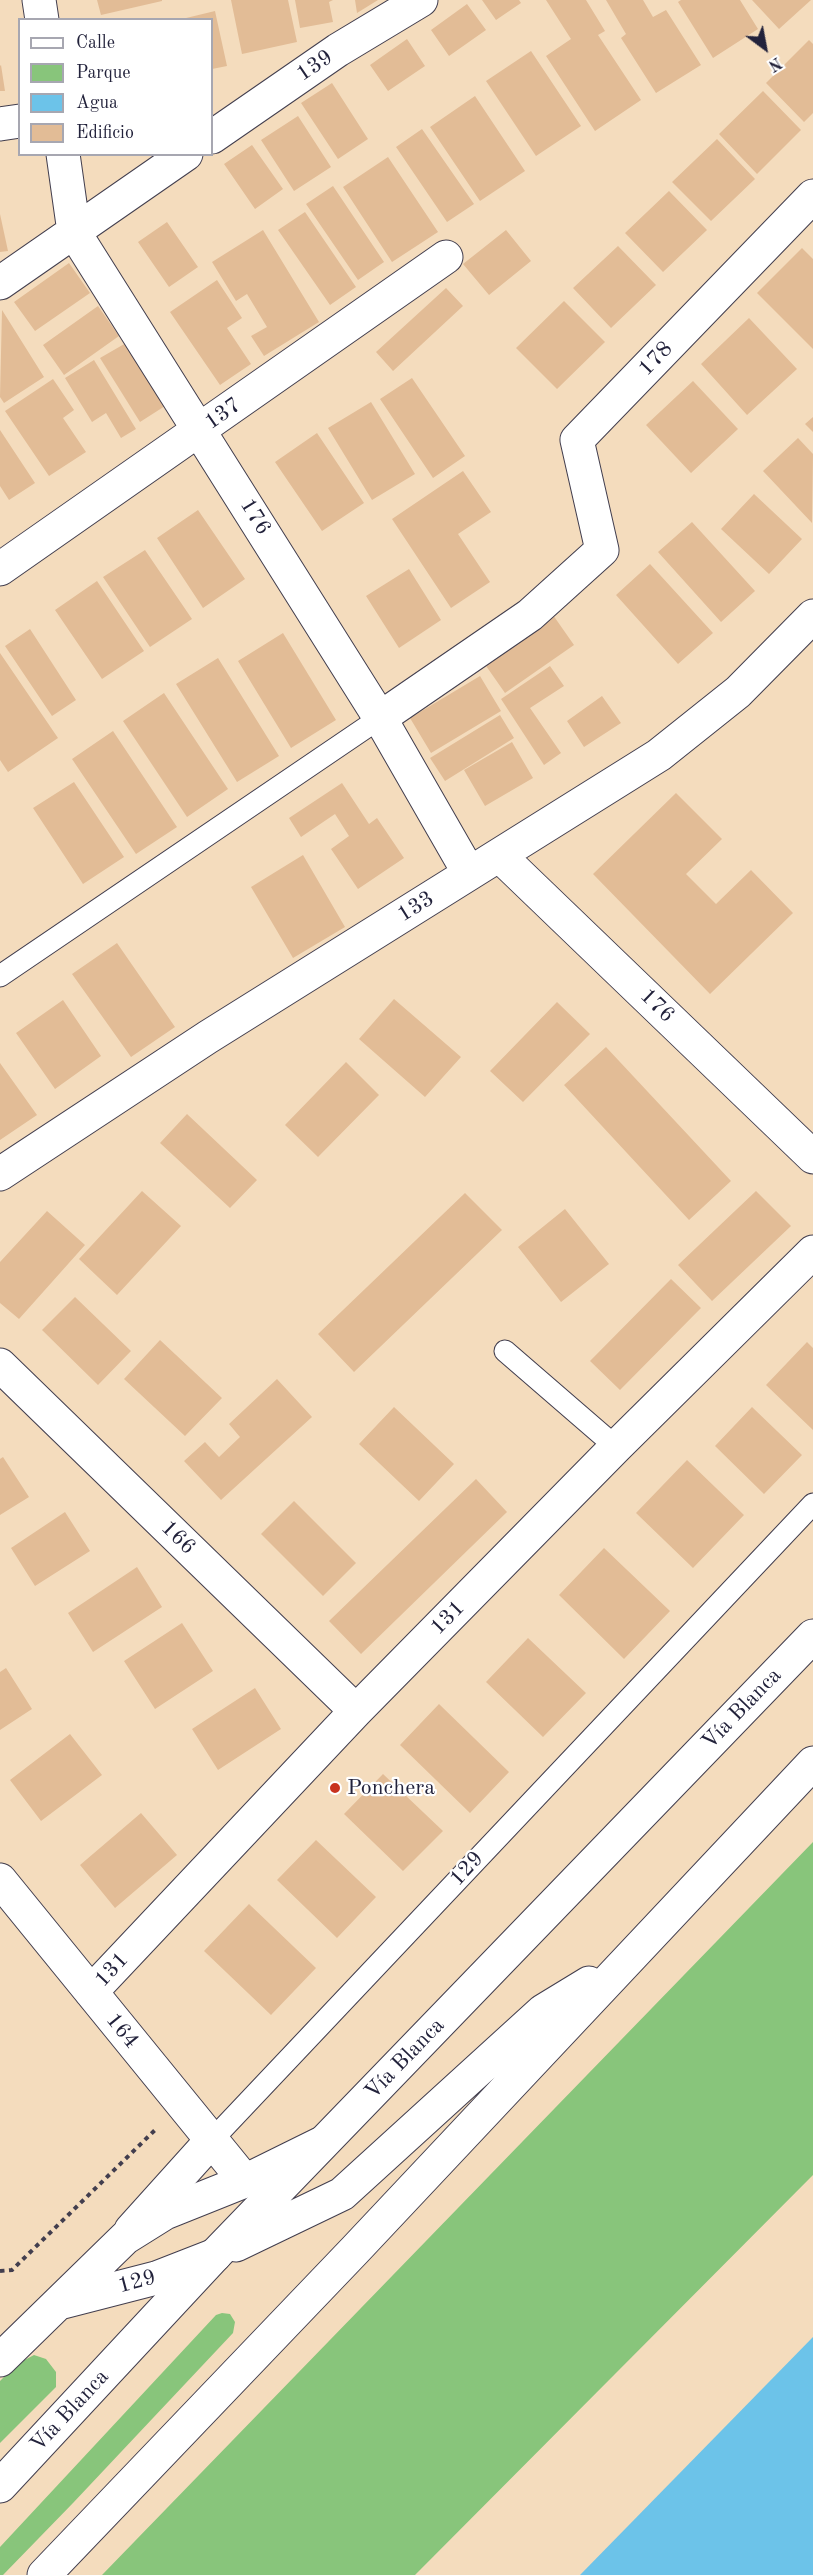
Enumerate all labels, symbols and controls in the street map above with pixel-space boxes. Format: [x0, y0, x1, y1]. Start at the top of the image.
legend [18, 18, 213, 156]
north arrow [735, 18, 795, 78]
text: Calle [76, 34, 115, 52]
street label: 139 [292, 44, 338, 88]
text: N [765, 53, 784, 73]
text: Parque [76, 64, 131, 82]
text: Agua [76, 94, 118, 112]
text: Edificio [76, 124, 134, 142]
street label: 178 [633, 336, 679, 382]
street label: 137 [200, 392, 246, 436]
street label: 176 [234, 494, 276, 540]
street label: 133 [393, 886, 439, 928]
street label: 176 [634, 983, 680, 1029]
street label: 166 [155, 1515, 201, 1561]
street label: 131 [425, 1595, 471, 1641]
street label: Vía Blanca [697, 1663, 787, 1755]
place label: Ponchera [347, 1775, 435, 1801]
marker: Ponchera [328, 1781, 342, 1795]
street label: 129 [444, 1846, 490, 1892]
street label: 131 [89, 1947, 135, 1993]
street label: 164 [100, 2008, 144, 2054]
street label: Vía Blanca [360, 2013, 450, 2105]
street label: 129 [115, 2264, 159, 2300]
street label: Vía Blanca [25, 2364, 115, 2458]

